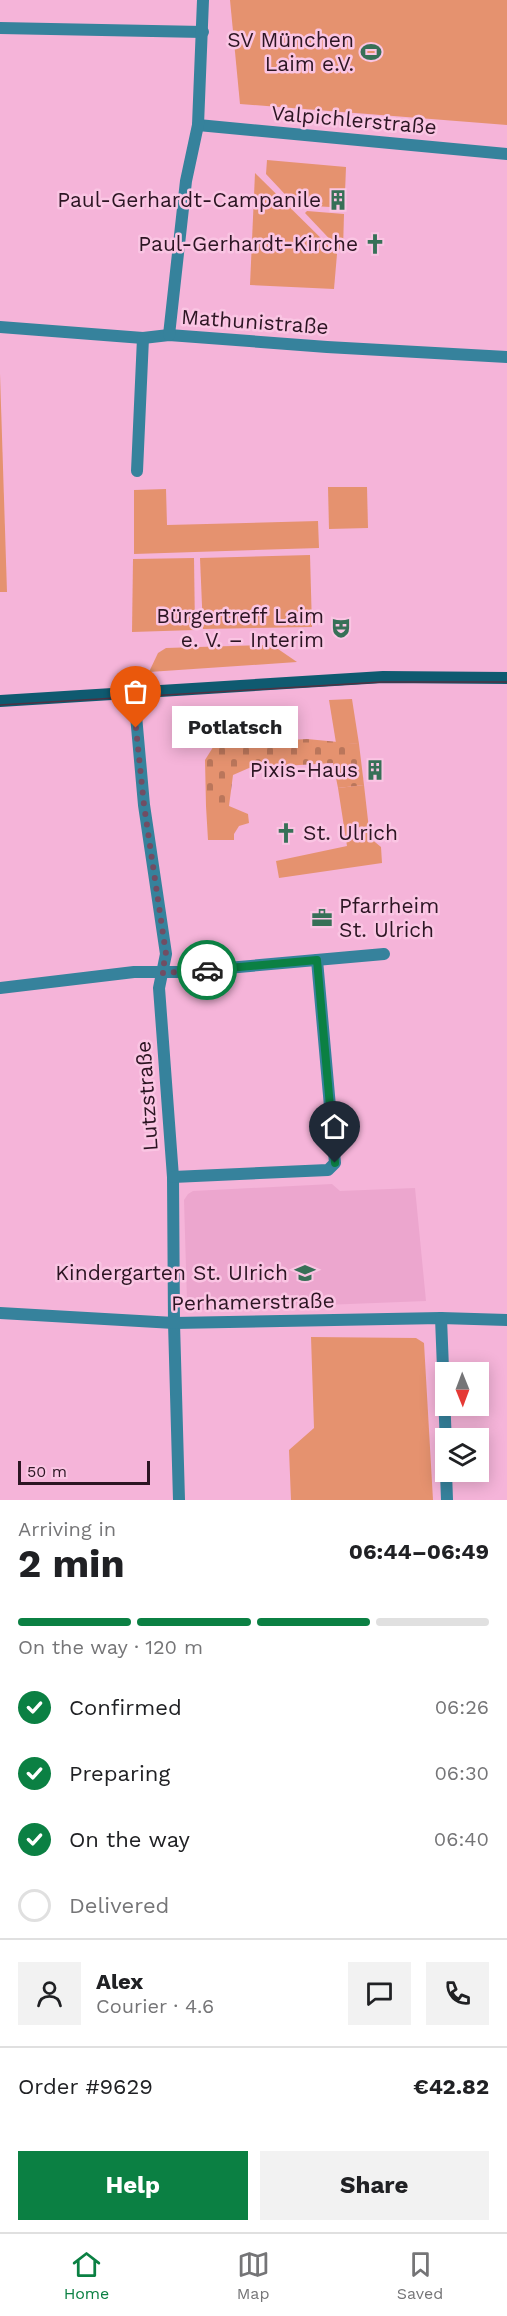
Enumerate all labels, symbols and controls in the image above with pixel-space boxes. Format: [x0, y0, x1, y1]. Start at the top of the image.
place label: SV München Laim e.V. [227, 27, 354, 76]
sports icon: SV München Laim e.V. [359, 40, 383, 64]
street label: Valpichlerstraße [270, 100, 438, 139]
place label: Paul-Gerhardt-Campanile [57, 187, 321, 212]
building icon: Paul-Gerhardt-Campanile [326, 188, 350, 212]
place label: Paul-Gerhardt-Kirche [138, 231, 358, 256]
church icon: Paul-Gerhardt-Kirche [363, 232, 387, 256]
street label: Mathunistraße [180, 304, 330, 339]
place label: Bürgertreff Laim e. V. – Interim [156, 603, 324, 652]
theatre icon: Bürgertreff Laim e. V. – Interim [329, 616, 353, 640]
pin [110, 666, 161, 728]
icon: bag [119, 675, 152, 708]
callout: Potlatsch [172, 707, 298, 749]
text: Potlatsch [188, 715, 282, 739]
place label: Pixis-Haus [250, 757, 358, 782]
building icon: Pixis-Haus [363, 758, 387, 782]
place label: St. Ulrich [303, 820, 398, 845]
church icon: St. Ulrich [274, 821, 298, 845]
place label: Pfarrheim St. Ulrich [339, 893, 439, 942]
office icon: Pfarrheim St. Ulrich [310, 906, 334, 930]
courier [177, 940, 237, 1000]
icon: car [191, 954, 224, 987]
street label: Lutzstraße [130, 1040, 163, 1152]
pin [309, 1101, 360, 1163]
icon: home [318, 1110, 351, 1143]
place label: Kindergarten St. UIrich [55, 1260, 288, 1285]
school or university icon: Kindergarten St. UIrich [293, 1261, 317, 1285]
street label: Perhamerstraße [171, 1288, 335, 1315]
north arrow [435, 1362, 489, 1416]
map controls [435, 1362, 489, 1482]
button: layers [435, 1428, 489, 1482]
scale bar [18, 1458, 150, 1486]
text: 50 m [27, 1462, 67, 1481]
text: Arriving in [18, 1517, 116, 1541]
text: 06:44–06:49 [349, 1539, 489, 1564]
text: 2 min [18, 1541, 125, 1586]
text: On the way · 120 m [18, 1635, 203, 1659]
icon: check [18, 1691, 51, 1724]
text: Confirmed [69, 1695, 182, 1720]
text: 06:26 [435, 1695, 489, 1719]
icon: check [18, 1757, 51, 1790]
text: Preparing [69, 1761, 170, 1786]
text: 06:30 [434, 1761, 489, 1785]
icon: check [18, 1823, 51, 1856]
text: On the way [69, 1827, 190, 1852]
text: 06:40 [434, 1827, 489, 1851]
text: Delivered [69, 1893, 169, 1918]
button: person [18, 1962, 81, 2025]
button: chat [348, 1962, 411, 2025]
button: phone [426, 1962, 489, 2025]
text: Alex [96, 1969, 143, 1994]
text: Courier · 4.6 [96, 1994, 214, 2018]
text: Order #9629 [18, 2074, 153, 2099]
text: €42.82 [413, 2074, 489, 2099]
button: Help [18, 2151, 248, 2220]
button: Share [260, 2151, 489, 2220]
tab: Home [64, 2248, 109, 2303]
tab: Map [237, 2248, 270, 2303]
tab: Saved [397, 2248, 443, 2303]

